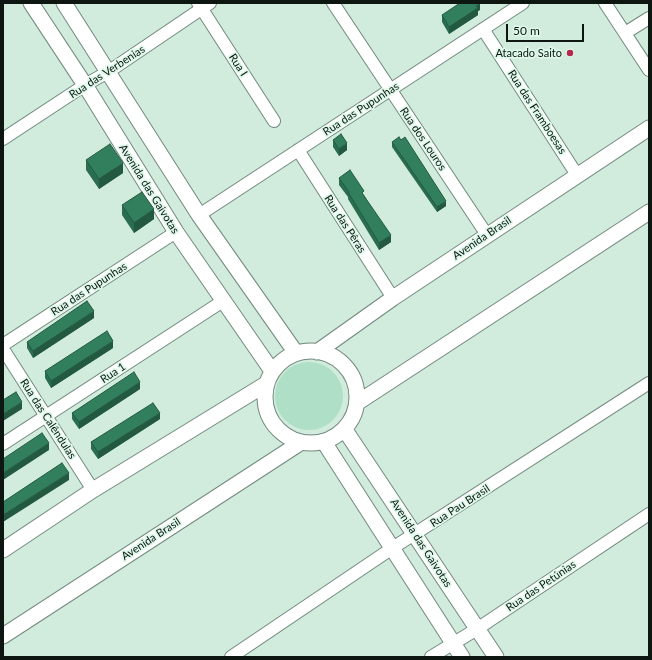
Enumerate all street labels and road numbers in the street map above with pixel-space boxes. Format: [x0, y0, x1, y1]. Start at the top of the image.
street label: Rua das Verbenias [67, 43, 147, 101]
street label: Rua I [226, 51, 250, 79]
street label: Rua das Framboesas [505, 67, 569, 157]
street label: Rua das Pupunhas [321, 80, 401, 138]
street label: Rua dos Louros [397, 105, 449, 173]
street label: Avenida das Gaivotas [116, 142, 182, 236]
street label: Rua das Pêras [321, 192, 369, 256]
street label: Avenida Brasil [450, 214, 514, 262]
street label: Rua das Pupunhas [49, 260, 129, 318]
street label: Rua 1 [98, 360, 128, 386]
street label: Rua das Calêndulas [17, 377, 79, 461]
street label: Rua Pau Brasil [428, 482, 492, 530]
street label: Avenida das Gaivotas [387, 496, 455, 590]
street label: Avenida Brasil [119, 515, 183, 563]
street label: Rua das Petúnias [504, 558, 578, 614]

